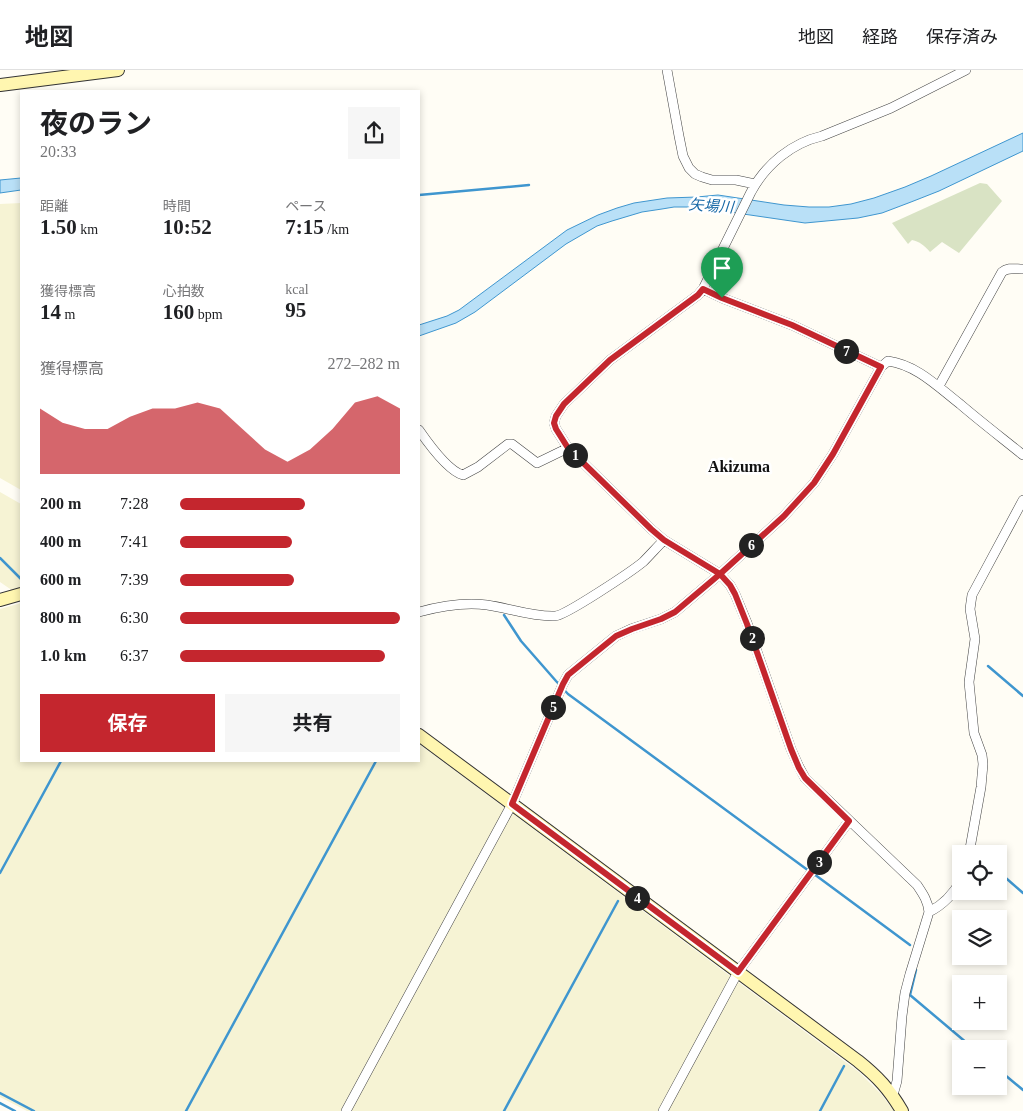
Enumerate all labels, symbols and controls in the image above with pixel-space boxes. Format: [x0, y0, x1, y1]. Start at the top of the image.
text: 地図 [25, 24, 73, 50]
text: 地図 [798, 27, 834, 47]
text: 経路 [862, 27, 898, 47]
text: 保存済み [926, 27, 998, 47]
button: share [348, 107, 400, 159]
text: 夜のラン [40, 108, 152, 139]
text: 20:33 [40, 143, 76, 160]
water label: 矢場川 [688, 196, 736, 216]
text: 距離 [40, 199, 68, 214]
text: 時間 [163, 199, 191, 214]
text: ペース [285, 199, 327, 214]
text: 1.50 [40, 215, 77, 239]
text: 10:52 [163, 215, 212, 239]
text: 7:15 [285, 215, 324, 239]
text: km [77, 222, 98, 237]
text: /km [324, 222, 349, 237]
pin [701, 247, 743, 298]
icon: arrive [708, 254, 736, 282]
text: kcal [285, 282, 309, 297]
text: 獲得標高 [40, 284, 96, 299]
text: 心拍数 [163, 284, 205, 299]
text: 95 [285, 298, 306, 322]
text: 14 [40, 300, 61, 324]
text: 160 [163, 300, 194, 324]
text: m [61, 307, 75, 322]
text: bpm [194, 307, 223, 322]
pin: 7 [834, 338, 858, 364]
text: 7 [843, 344, 850, 359]
text: 272–282 m [328, 355, 400, 372]
text: 獲得標高 [40, 360, 104, 377]
pin: 1 [562, 442, 588, 468]
text: 1 [572, 448, 579, 463]
district label: Akizuma [708, 458, 770, 475]
text: 200 m [40, 495, 81, 512]
text: 7:28 [120, 495, 148, 512]
pin: 6 [738, 532, 764, 558]
text: 400 m [40, 533, 81, 550]
text: 7:41 [120, 533, 148, 550]
text: 6 [748, 538, 755, 553]
text: 600 m [40, 571, 81, 588]
text: 7:39 [120, 571, 148, 588]
text: 800 m [40, 609, 81, 626]
text: 6:30 [120, 609, 148, 626]
pin: 2 [740, 626, 764, 650]
text: 2 [749, 631, 756, 646]
text: 1.0 km [40, 647, 86, 664]
text: 6:37 [120, 647, 148, 664]
button: 保存 [40, 694, 215, 752]
button: 共有 [225, 694, 400, 752]
pin: 5 [540, 694, 566, 720]
text: 5 [550, 700, 557, 715]
map controls [952, 845, 1007, 1095]
button: locate [952, 845, 1007, 900]
pin: 3 [806, 850, 832, 874]
text: 3 [816, 855, 823, 870]
pin: 4 [624, 886, 650, 910]
text: 4 [634, 891, 641, 906]
button: layers [952, 910, 1007, 965]
button: + [952, 975, 1007, 1030]
button: − [952, 1040, 1007, 1095]

